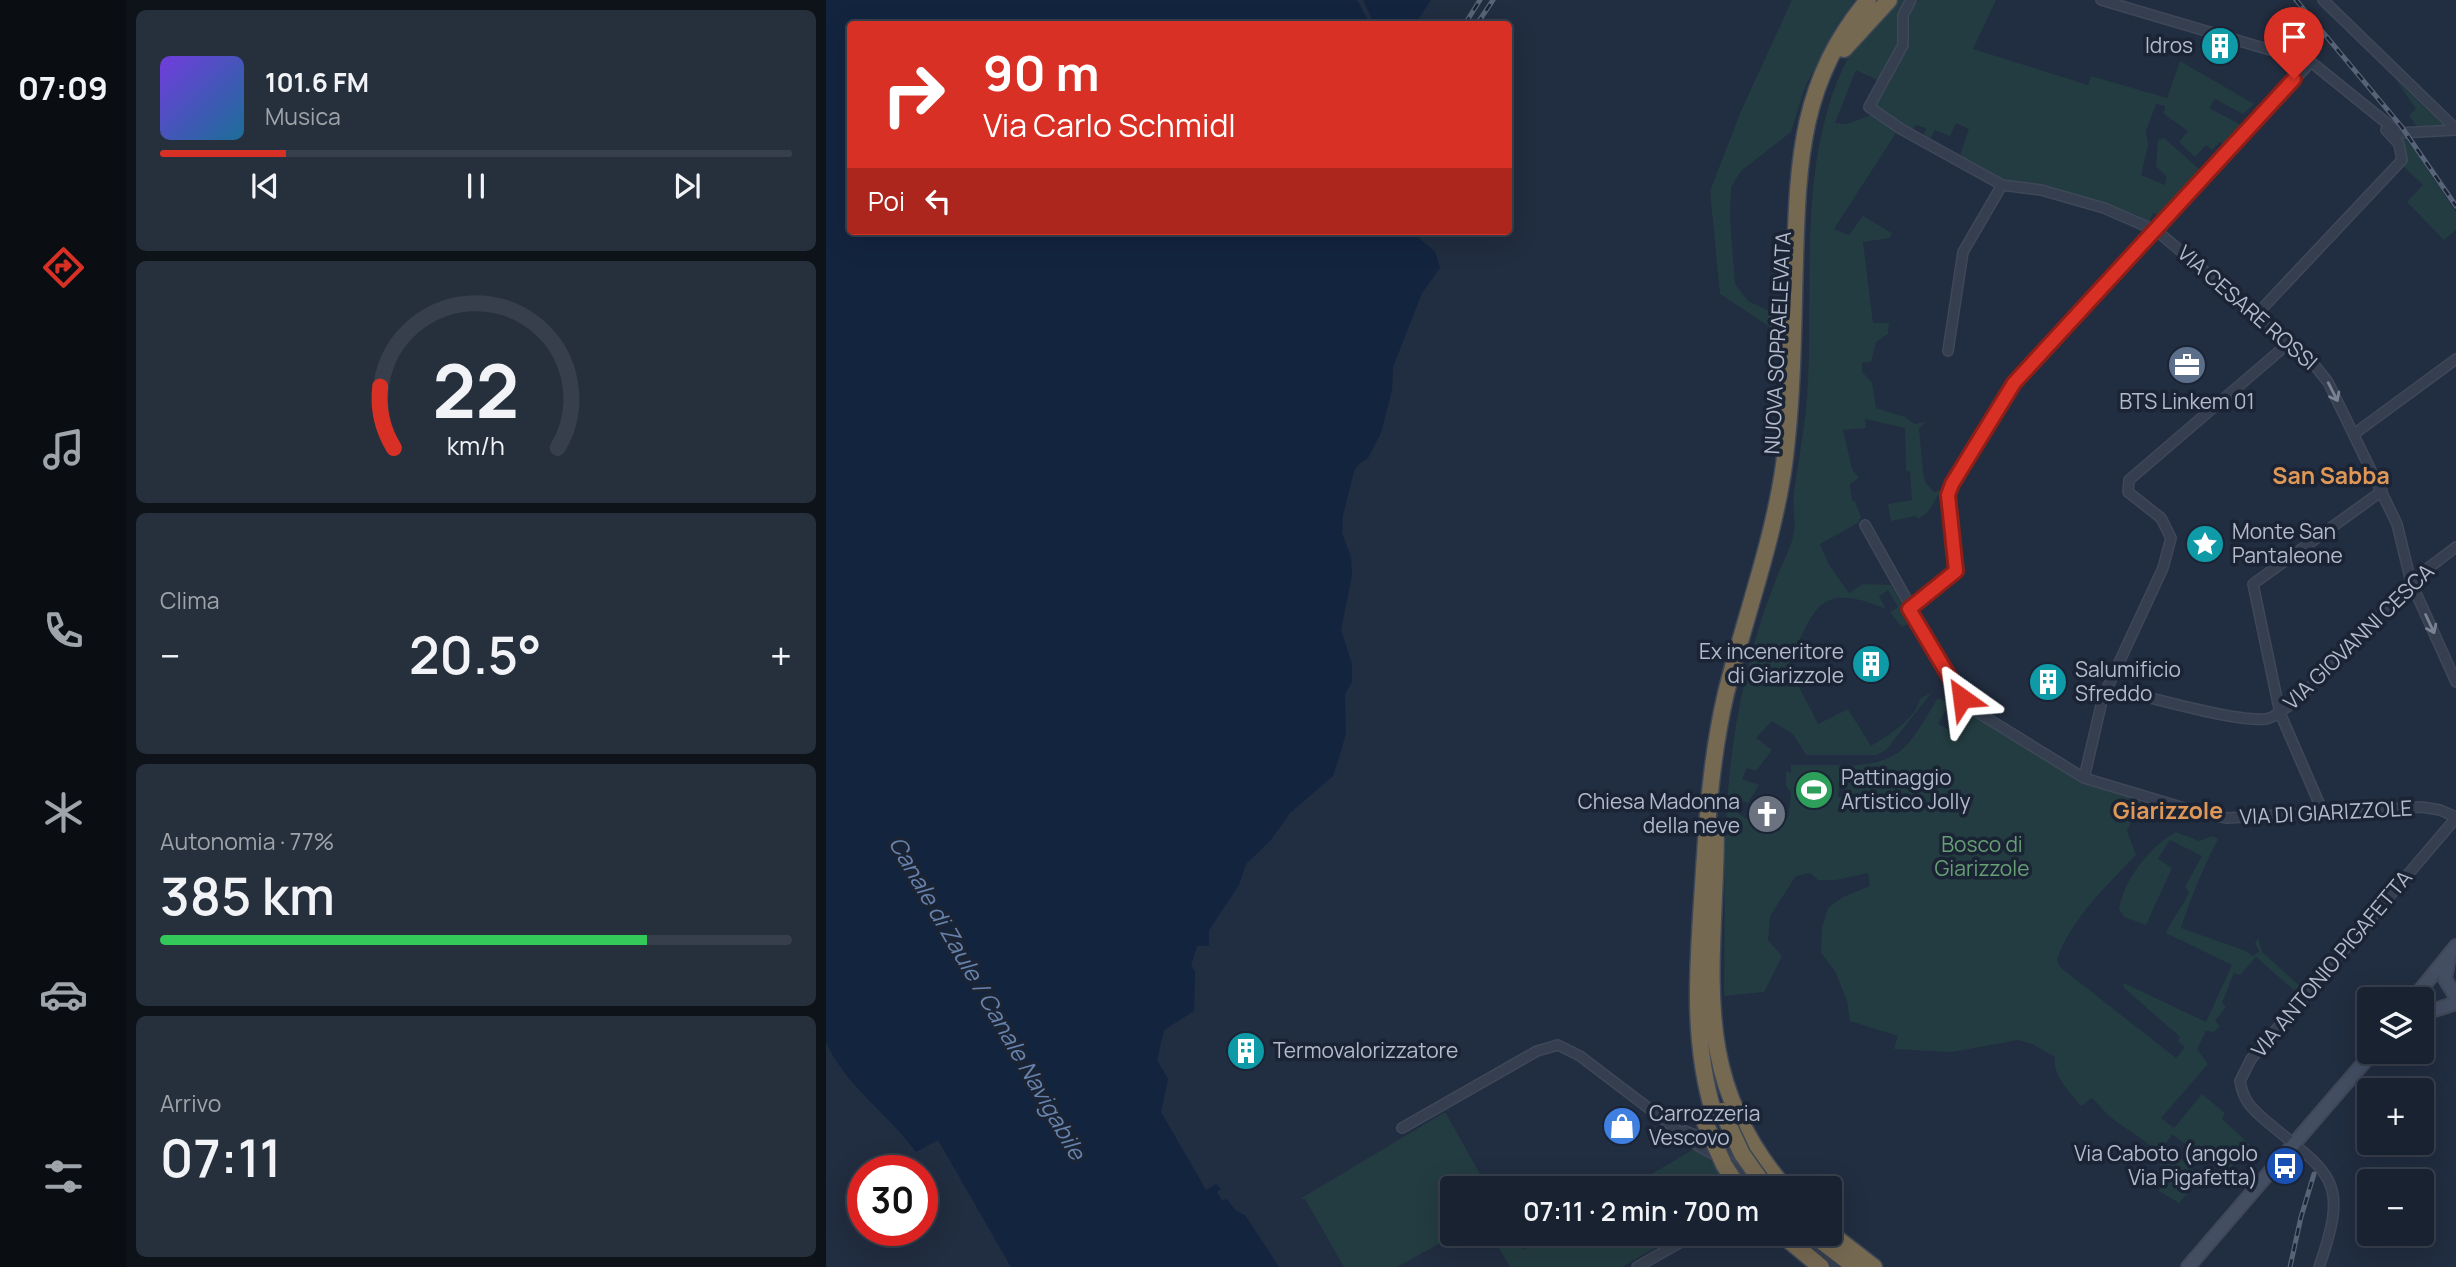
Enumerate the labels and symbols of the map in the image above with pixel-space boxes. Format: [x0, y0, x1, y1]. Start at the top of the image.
pin [2264, 7, 2324, 79]
building icon: Idros [2199, 25, 2241, 67]
place label: Idros [2145, 31, 2193, 59]
street label: NUOVA SOPRAELEVATA [1757, 231, 1797, 455]
street label: VIA CESARE ROSSI [2172, 239, 2324, 376]
office icon: BTS Linkem 01 [2166, 344, 2208, 386]
one-way arrow [2326, 381, 2340, 402]
place label: BTS Linkem 01 [2119, 387, 2255, 415]
district label: San Sabba [2272, 459, 2390, 491]
place label: Monte San Pantaleone [2232, 517, 2343, 569]
place icon: Monte San Pantaleone [2184, 523, 2226, 565]
street label: VIA GIOVANNI CESCA [2277, 557, 2440, 715]
one-way arrow [2424, 613, 2437, 634]
place label: Ex inceneritore di Giarizzole [1699, 637, 1844, 689]
building icon: Ex inceneritore di Giarizzole [1850, 643, 1892, 685]
place label: Salumificio Sfreddo [2075, 655, 2181, 707]
position arrow [1925, 661, 1999, 735]
building icon: Salumificio Sfreddo [2027, 661, 2069, 703]
place label: Pattinaggio Artistico Jolly [1841, 763, 1971, 815]
sports icon: Pattinaggio Artistico Jolly [1793, 769, 1835, 811]
place label: Chiesa Madonna della neve [1578, 787, 1740, 839]
church icon: Chiesa Madonna della neve [1746, 793, 1788, 835]
street label: VIA DI GIARIZZOLE [2239, 793, 2413, 831]
district label: Giarizzole [2113, 794, 2223, 826]
water label: Canale di Zaule / Canale Navigabile [882, 830, 1095, 1166]
park label: Bosco di Giarizzole [1935, 830, 2029, 882]
street label: VIA ANTONIO PIGAFETTA [2245, 864, 2418, 1063]
building icon: Termovalorizzatore [1225, 1030, 1267, 1072]
place label: Termovalorizzatore [1273, 1036, 1458, 1064]
place label: Carrozzeria Vescovo [1649, 1099, 1760, 1151]
shop icon: Carrozzeria Vescovo [1601, 1105, 1643, 1147]
place label: Via Caboto (angolo Via Pigafetta) [2074, 1139, 2258, 1191]
bus stop icon: Via Caboto (angolo Via Pigafetta) [2264, 1145, 2306, 1187]
speed limit sign: 30 [847, 1155, 938, 1246]

